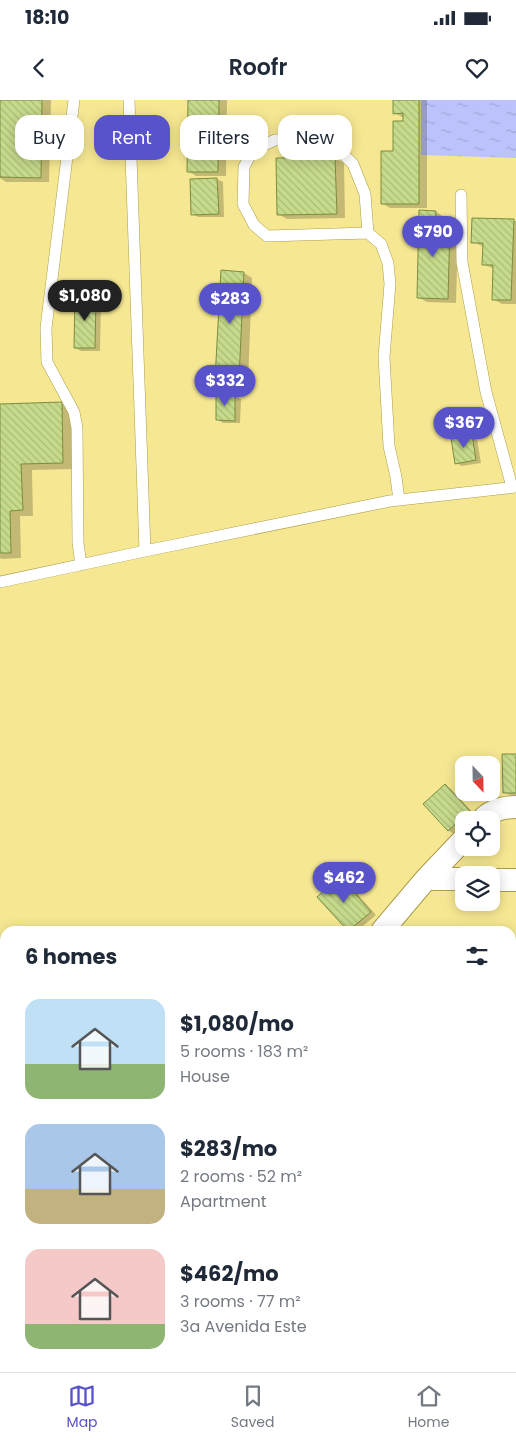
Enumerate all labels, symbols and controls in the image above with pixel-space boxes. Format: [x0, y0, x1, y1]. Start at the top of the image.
text: 18:10 [25, 4, 69, 31]
text: Roofr [229, 52, 287, 83]
icon: back [25, 54, 53, 82]
icon: heart [463, 54, 491, 82]
chip: Buy [15, 115, 84, 160]
chip: Rent [94, 115, 170, 160]
chip: Filters [180, 115, 268, 160]
chip: New [278, 115, 352, 160]
pin: $790 [403, 216, 463, 258]
text: $790 [413, 220, 453, 243]
pin: $1,080 [44, 280, 126, 322]
pin: $283 [200, 282, 260, 325]
text: $1,080 [59, 284, 111, 307]
text: $283 [210, 287, 250, 310]
pin: $332 [195, 364, 255, 407]
text: $332 [205, 369, 245, 392]
pin: $367 [434, 406, 494, 449]
text: $367 [445, 411, 483, 434]
north arrow [455, 756, 500, 801]
map controls [455, 756, 500, 911]
button: locate [455, 811, 500, 856]
pin: $462 [314, 862, 374, 904]
text: $462 [324, 866, 364, 889]
button: layers [455, 866, 500, 911]
text: 6 homes [25, 942, 117, 971]
icon: filters [463, 942, 491, 970]
text: $1,080/mo [180, 1009, 294, 1038]
icon: home [65, 1019, 125, 1079]
text: 5 rooms · 183 m² [180, 1040, 308, 1063]
text: House [180, 1065, 230, 1088]
text: $283/mo [180, 1134, 277, 1163]
icon: home [65, 1144, 125, 1204]
text: 2 rooms · 52 m² [180, 1165, 302, 1188]
text: Apartment [180, 1190, 267, 1213]
text: $462/mo [180, 1259, 279, 1288]
icon: home [65, 1269, 125, 1329]
text: 3 rooms · 77 m² [180, 1290, 300, 1313]
text: 3a Avenida Este [180, 1315, 307, 1338]
tab: Map [67, 1382, 98, 1433]
tab: Saved [231, 1382, 274, 1433]
tab: Home [408, 1382, 449, 1433]

